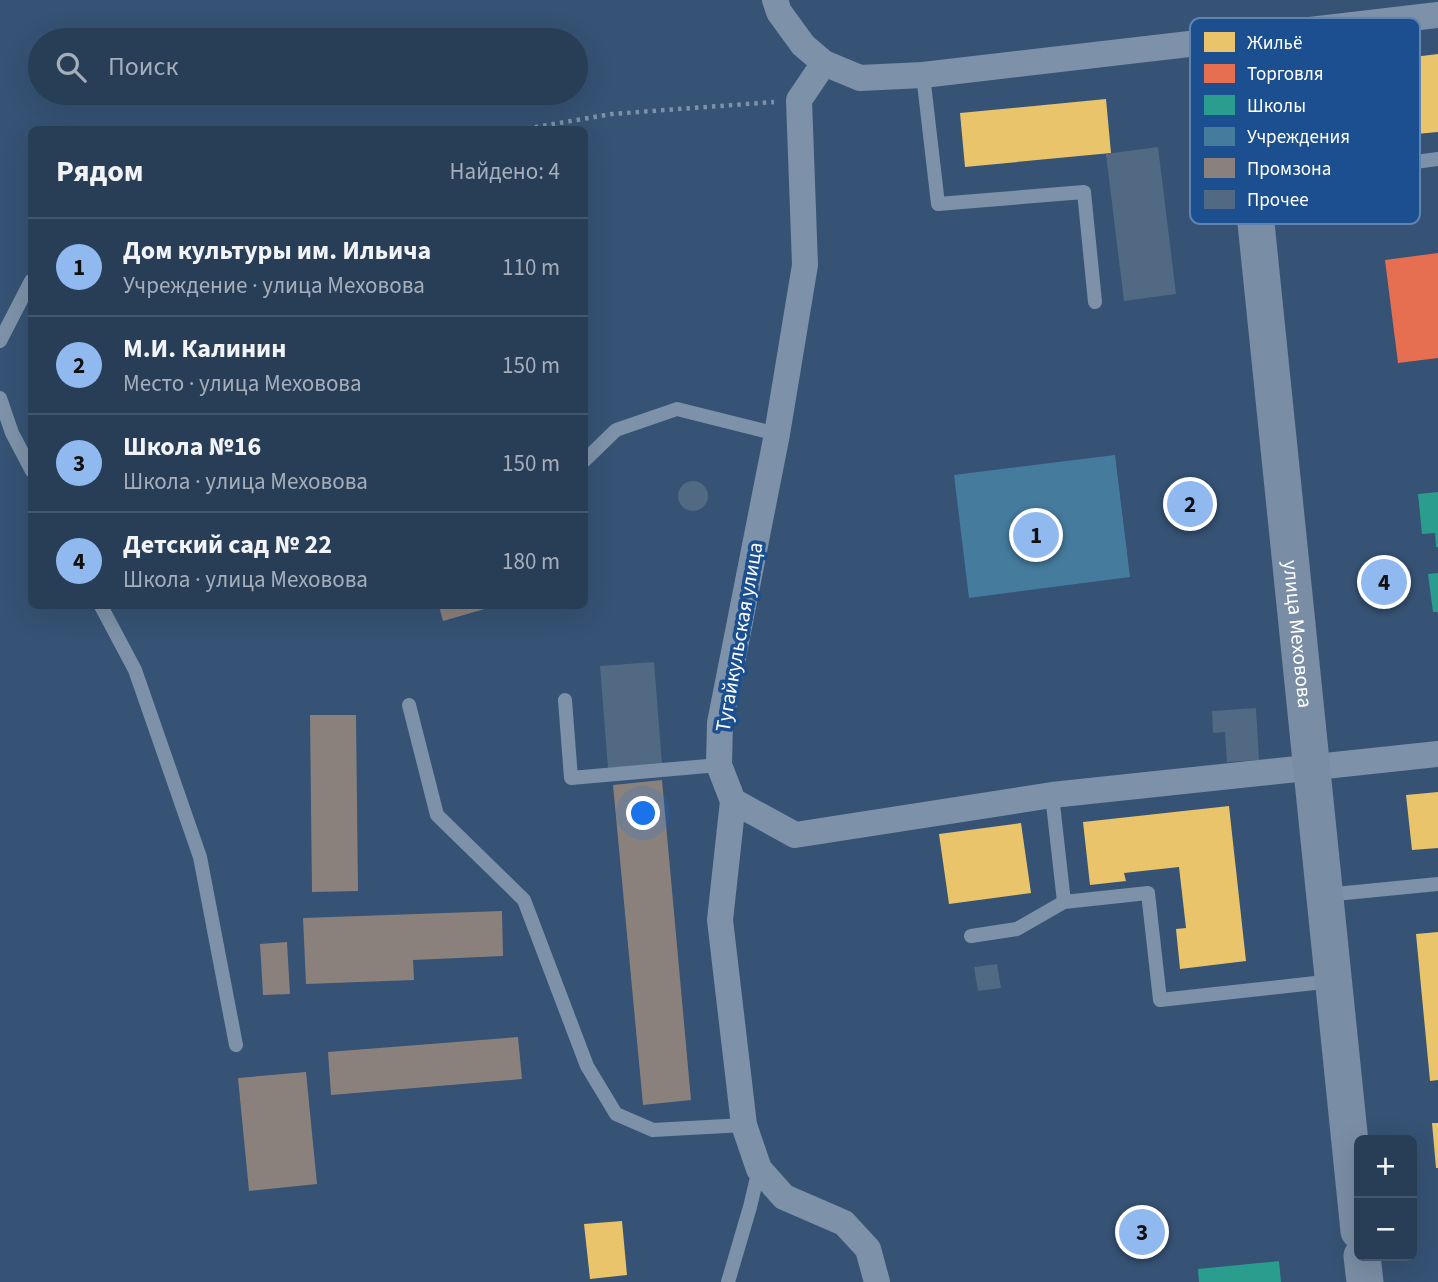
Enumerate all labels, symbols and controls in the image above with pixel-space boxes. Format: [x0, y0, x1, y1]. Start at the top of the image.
legend [1190, 18, 1420, 224]
search box [28, 28, 588, 105]
text: Жильё [1247, 30, 1302, 57]
icon: search [52, 48, 90, 86]
text: Поиск [108, 48, 178, 85]
text: Торговля [1247, 61, 1324, 88]
text: Школы [1247, 93, 1306, 120]
text: Учреждения [1247, 124, 1350, 151]
text: Рядом [56, 150, 144, 193]
text: Найдено: 4 [450, 155, 560, 188]
text: Промзона [1247, 156, 1331, 183]
text: Прочее [1247, 187, 1309, 214]
text: Дом культуры им. Ильича [123, 232, 431, 269]
text: 1 [73, 251, 85, 284]
text: 110 m [502, 251, 560, 284]
text: Учреждение · улица Меховова [123, 269, 425, 302]
text: М.И. Калинин [123, 330, 286, 367]
text: 2 [73, 349, 85, 382]
text: 150 m [502, 349, 560, 382]
text: Место · улица Меховова [123, 367, 362, 400]
text: Школа №16 [123, 428, 261, 465]
text: 3 [73, 447, 85, 480]
text: 150 m [502, 447, 560, 480]
text: Школа · улица Меховова [123, 465, 368, 498]
pin: 2 [1167, 478, 1213, 530]
pin: 1 [1013, 509, 1059, 561]
text: Детский сад № 22 [123, 526, 332, 563]
street label: Тугайкульская улица [708, 540, 770, 734]
text: 4 [73, 545, 85, 578]
text: 180 m [502, 545, 560, 578]
pin: 4 [1361, 556, 1407, 608]
street label: улица Меховова [1276, 558, 1320, 709]
text: Школа · улица Меховова [123, 563, 368, 596]
your location [626, 796, 660, 830]
map controls [1354, 1135, 1417, 1261]
button: + [1354, 1135, 1417, 1198]
button: − [1354, 1198, 1417, 1261]
pin: 3 [1119, 1206, 1165, 1258]

